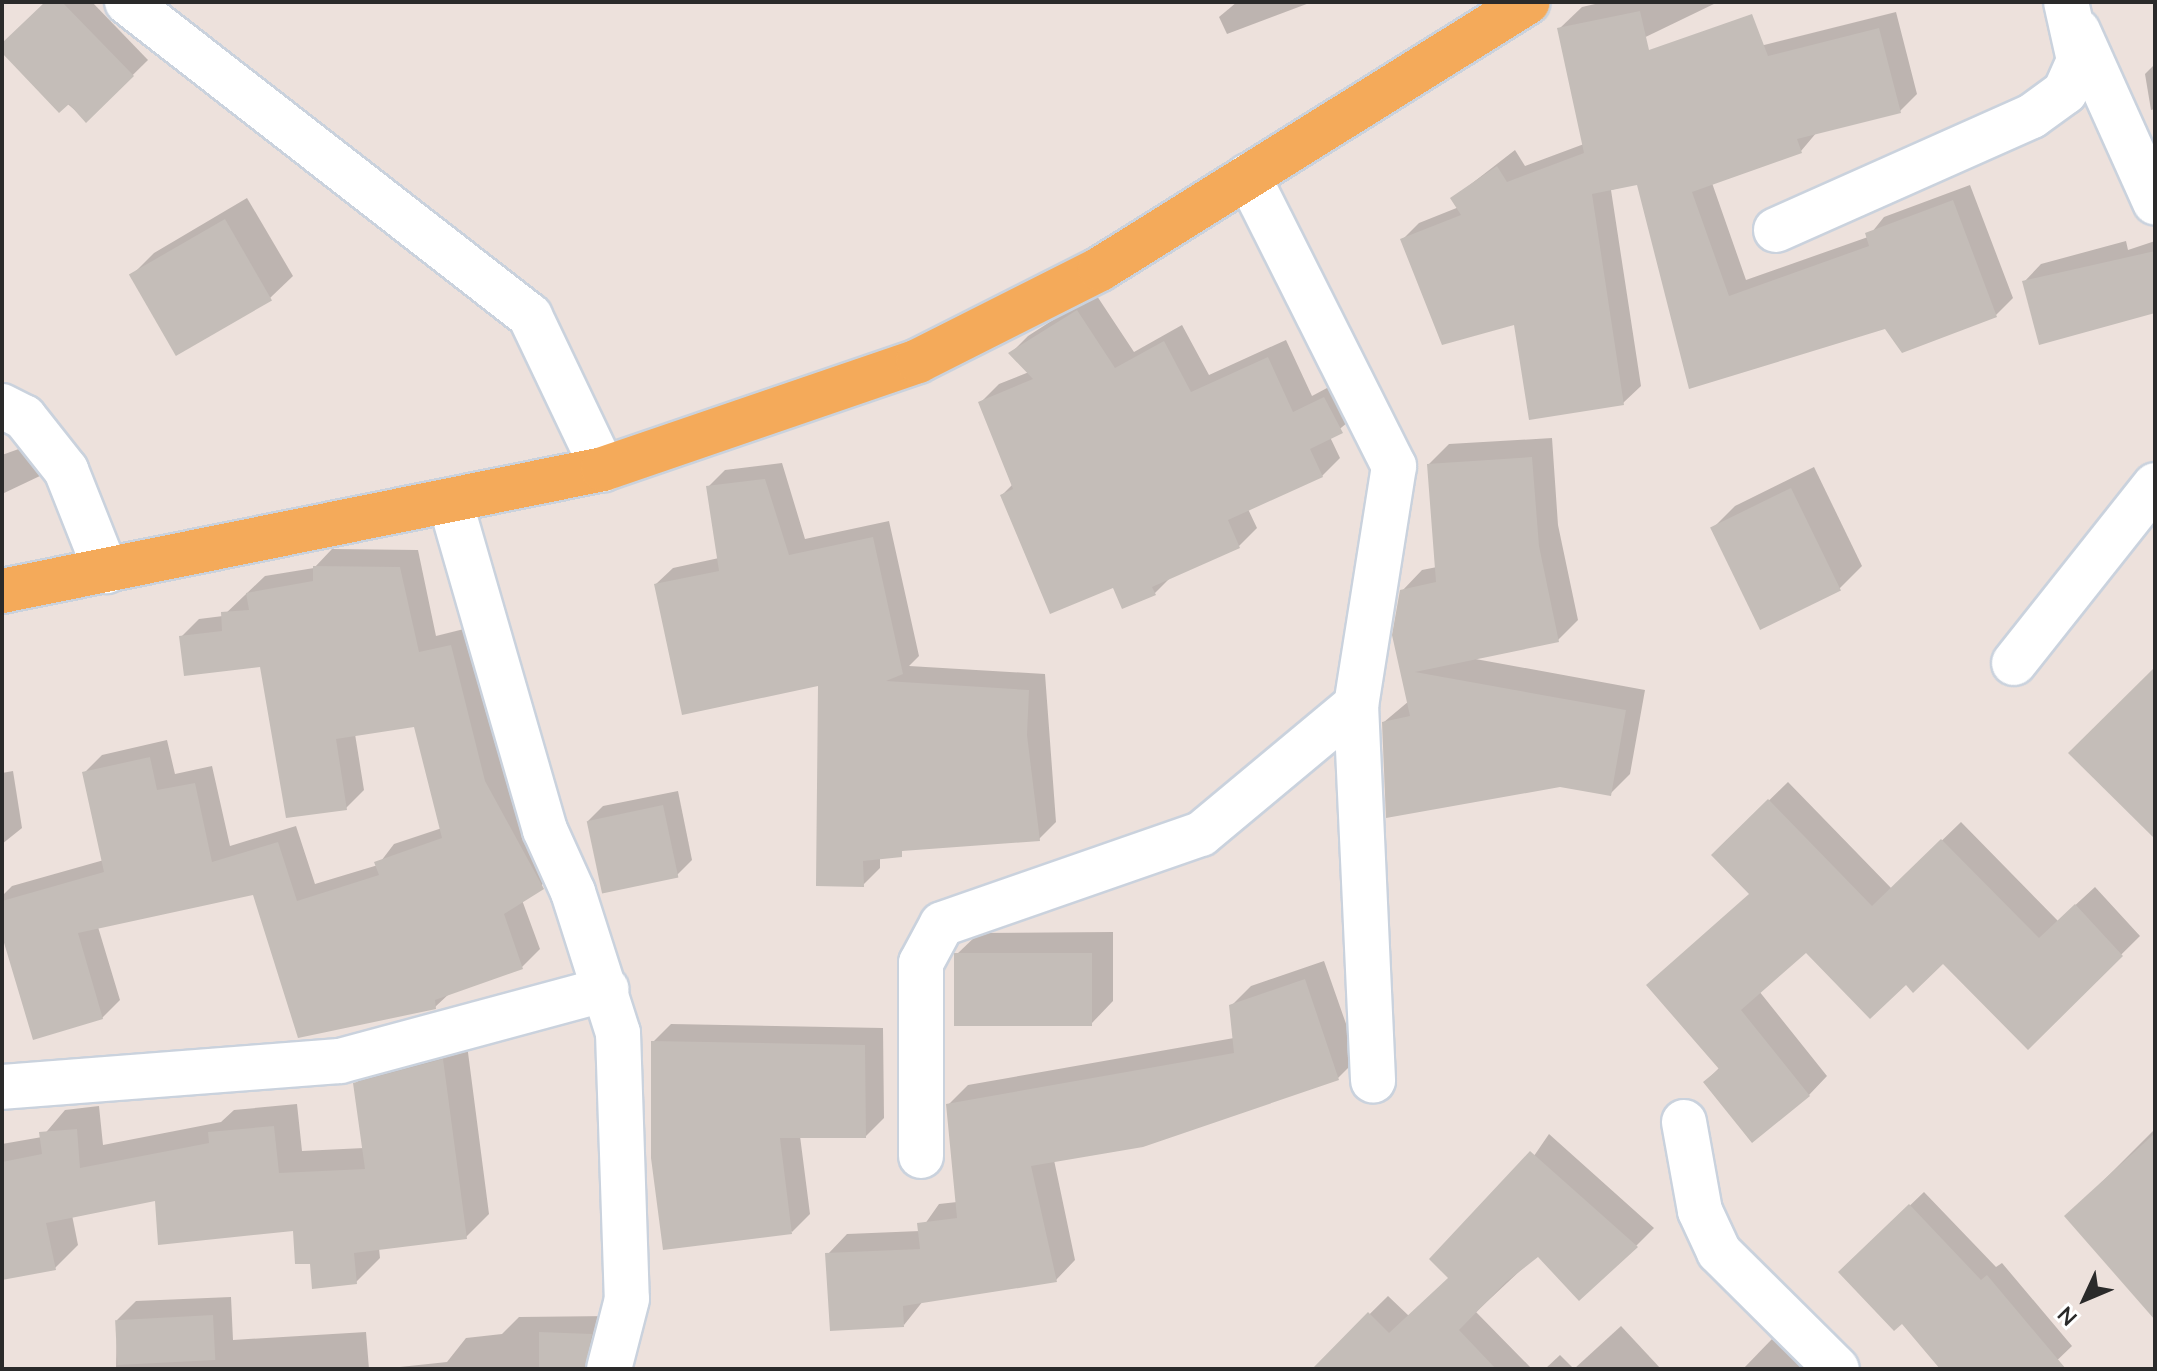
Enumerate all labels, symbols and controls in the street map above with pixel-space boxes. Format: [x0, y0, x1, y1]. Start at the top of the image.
north arrow [2045, 1259, 2125, 1339]
text: N [2051, 1299, 2084, 1332]

